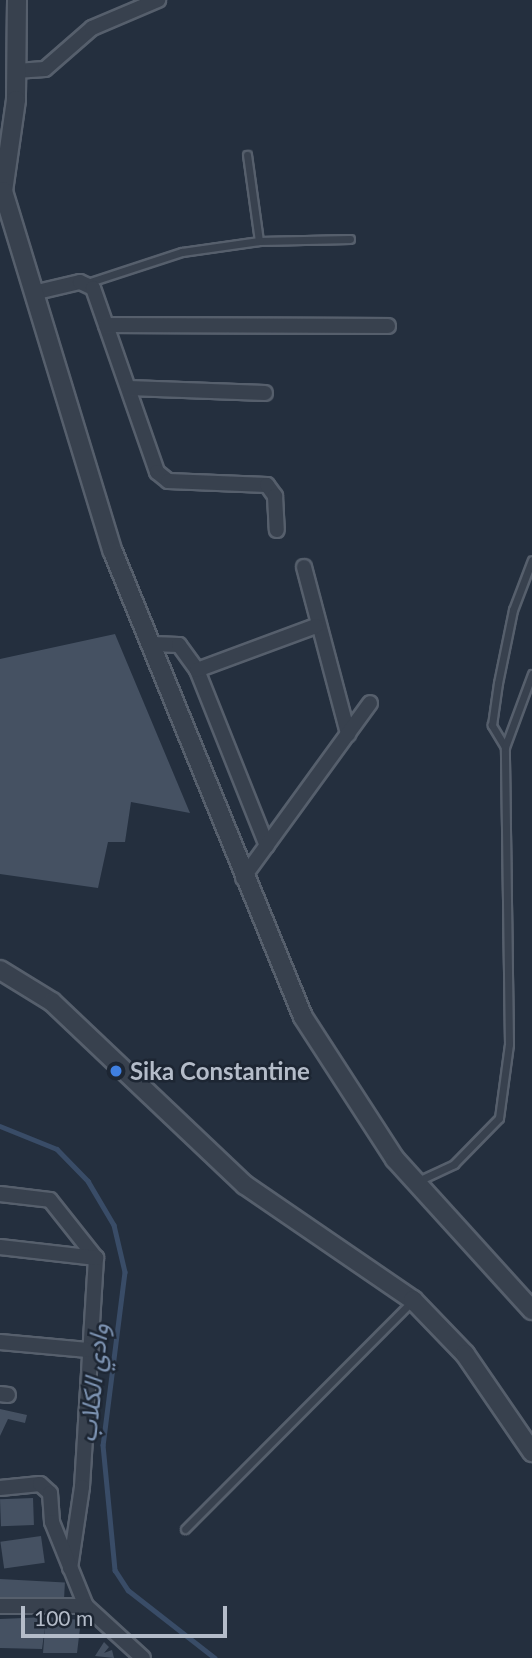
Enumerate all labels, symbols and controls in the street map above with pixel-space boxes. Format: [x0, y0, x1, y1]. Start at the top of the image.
place label: Sika Constantine [130, 1057, 310, 1085]
marker: Sika Constantine [108, 1063, 124, 1079]
water label: وادي الكلاب [71, 1322, 115, 1444]
scale bar [24, 1592, 231, 1636]
text: 100 m [34, 1605, 93, 1630]

